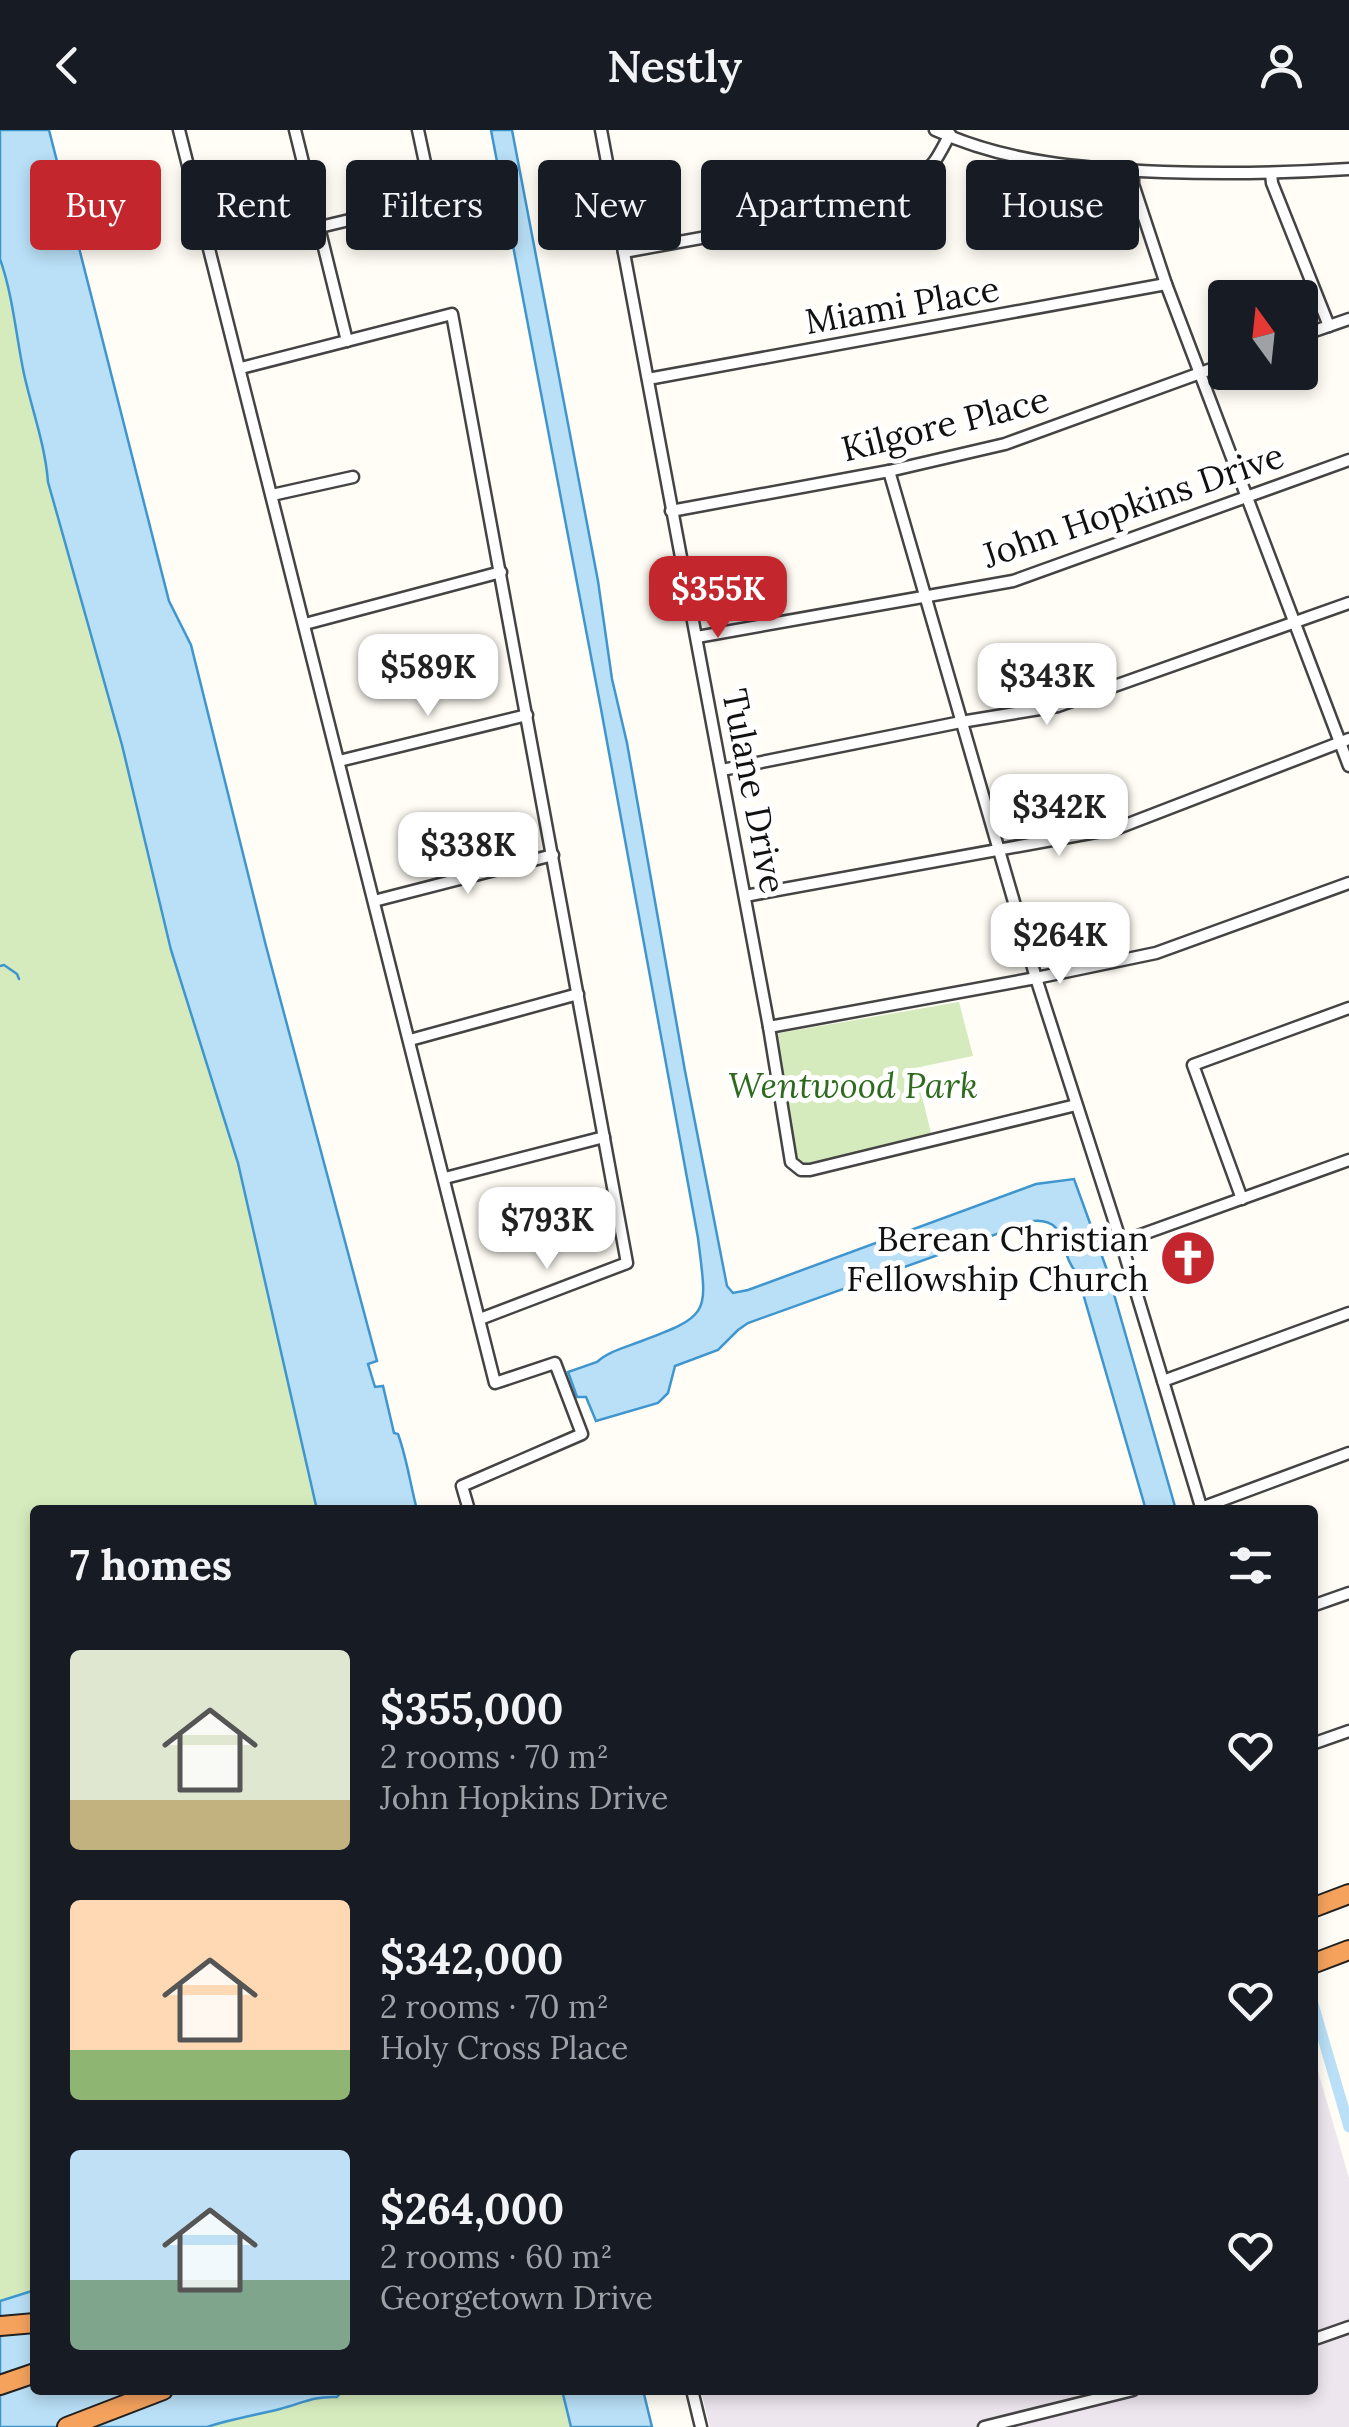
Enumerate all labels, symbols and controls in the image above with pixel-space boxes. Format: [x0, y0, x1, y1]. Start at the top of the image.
text: Nestly [607, 37, 742, 94]
icon: back [40, 38, 95, 93]
icon: person [1254, 38, 1309, 93]
chip: Buy [30, 160, 161, 250]
chip: Rent [181, 160, 326, 250]
chip: Filters [346, 160, 518, 250]
chip: New [538, 160, 681, 250]
chip: Apartment [701, 160, 946, 250]
chip: House [966, 160, 1139, 250]
street label: Miami Place [801, 266, 1003, 344]
north arrow [1208, 280, 1318, 390]
map controls [1208, 280, 1318, 390]
street label: Kilgore Place [837, 377, 1053, 471]
street label: John Hopkins Drive [976, 432, 1289, 578]
pin: $355K [648, 556, 788, 641]
text: $355K [671, 568, 765, 609]
pin: $589K [358, 634, 498, 719]
pin: $343K [977, 643, 1117, 728]
text: $589K [380, 646, 476, 687]
text: $343K [1000, 655, 1094, 696]
street label: Tulane Drive [712, 685, 796, 897]
pin: $342K [989, 774, 1129, 859]
text: $342K [1012, 786, 1106, 827]
pin: $338K [398, 812, 538, 897]
text: $338K [420, 824, 516, 865]
pin: $264K [990, 902, 1130, 987]
text: $264K [1013, 914, 1107, 955]
park label: Wentwood Park [728, 1063, 978, 1108]
pin: $793K [477, 1187, 617, 1272]
text: $793K [501, 1199, 593, 1240]
place label: Berean Christian Fellowship Church [846, 1216, 1149, 1301]
church icon: Berean Christian Fellowship Church [1158, 1228, 1218, 1288]
text: 7 homes [70, 1538, 232, 1592]
icon: filters [1223, 1538, 1278, 1593]
text: $355,000 [380, 1682, 564, 1736]
icon: home [150, 1690, 270, 1810]
icon: heart [1223, 1723, 1278, 1778]
text: 2 rooms · 70 m² [380, 1736, 609, 1777]
text: John Hopkins Drive [380, 1777, 668, 1818]
text: $342,000 [380, 1932, 564, 1986]
icon: home [150, 1940, 270, 2060]
icon: heart [1223, 1973, 1278, 2028]
text: 2 rooms · 70 m² [380, 1986, 609, 2027]
text: Holy Cross Place [380, 2027, 628, 2068]
text: $264,000 [380, 2182, 564, 2236]
icon: home [150, 2190, 270, 2310]
icon: heart [1223, 2223, 1278, 2278]
text: 2 rooms · 60 m² [380, 2236, 613, 2277]
text: Georgetown Drive [380, 2277, 653, 2318]

